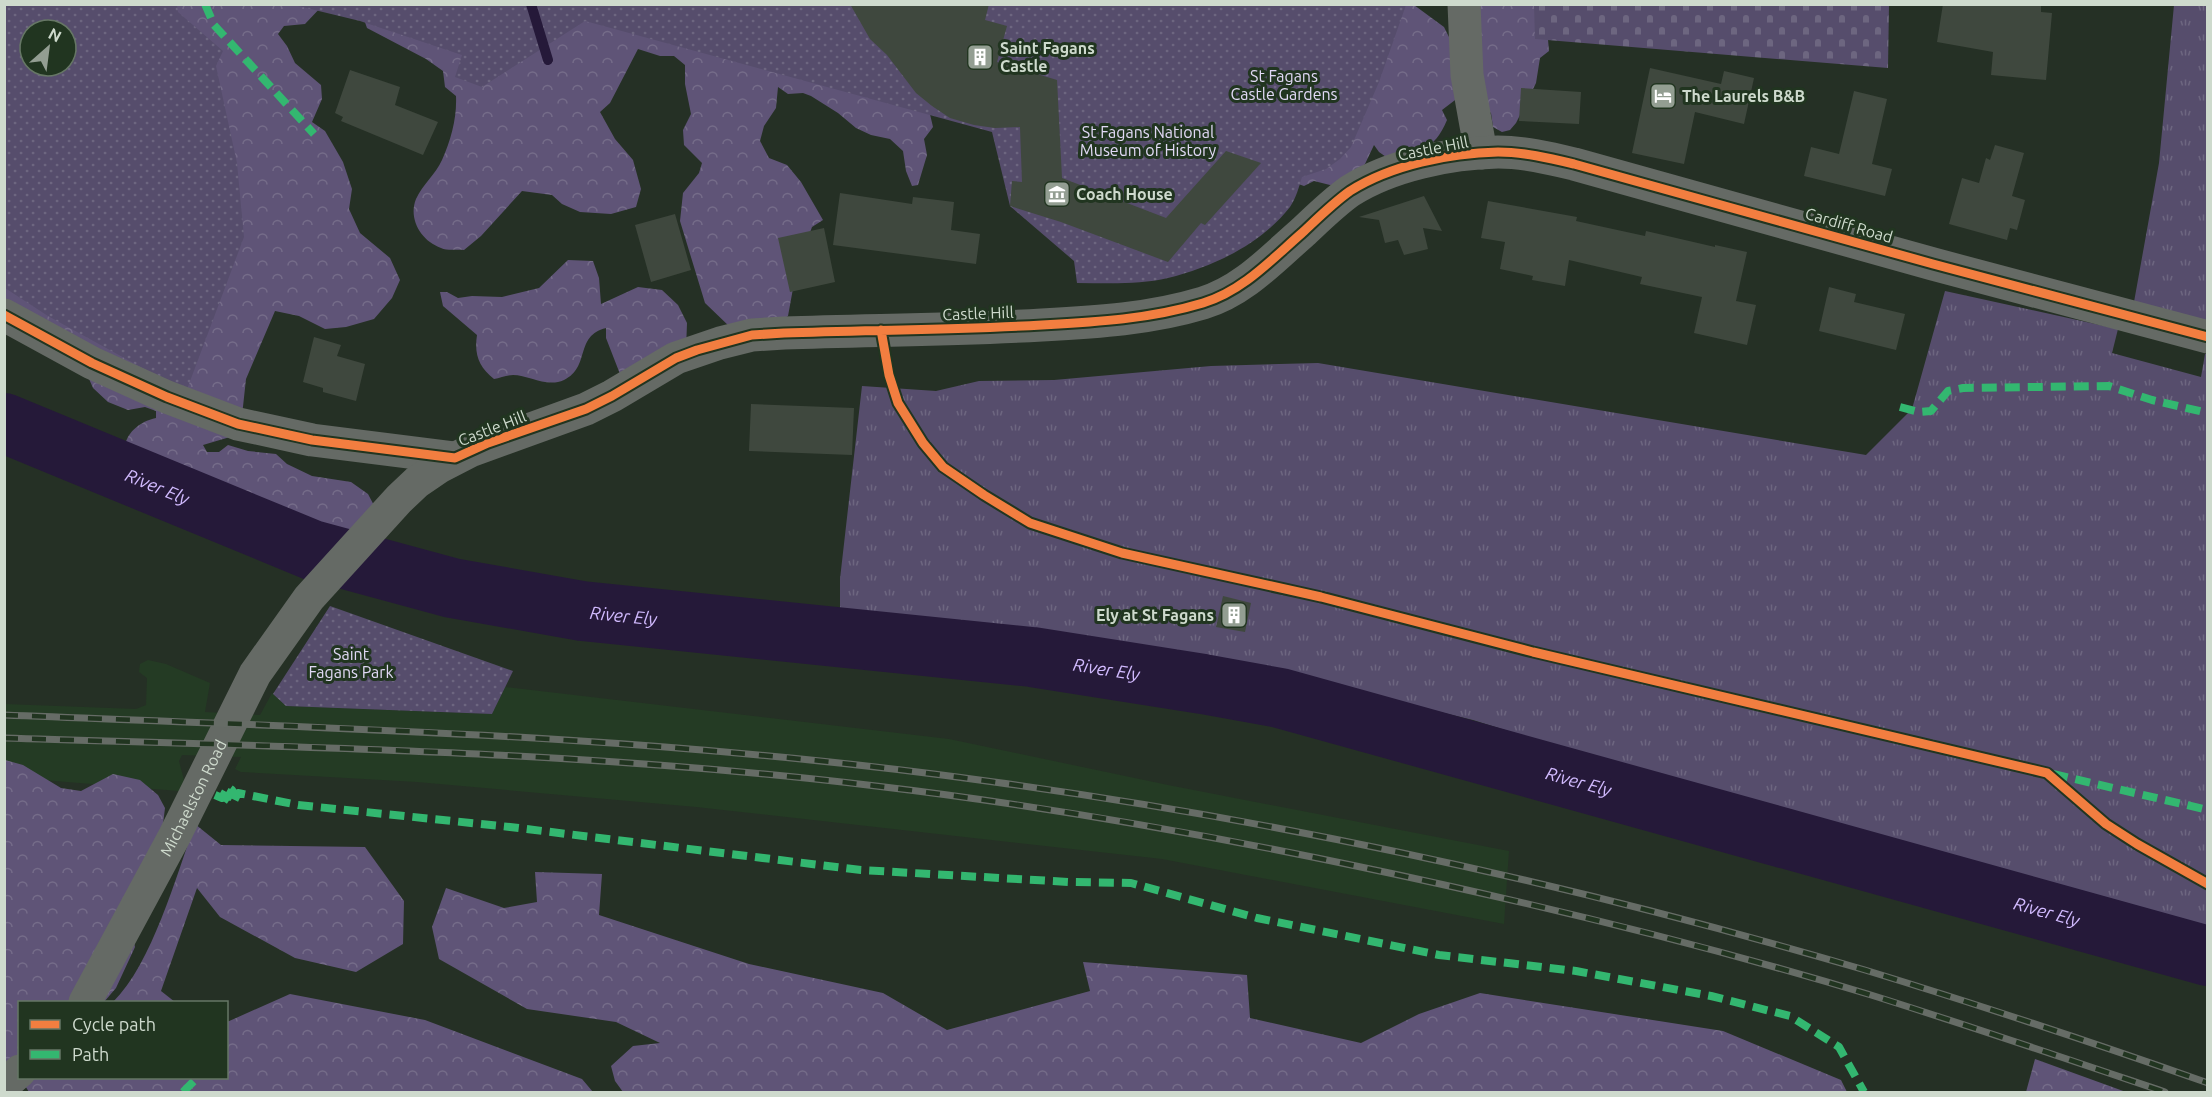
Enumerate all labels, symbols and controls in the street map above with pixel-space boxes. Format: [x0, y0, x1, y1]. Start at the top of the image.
north arrow [18, 18, 78, 78]
text: N [46, 24, 65, 46]
place label: Saint Fagans Castle [1000, 39, 1095, 75]
building icon: Saint Fagans Castle [965, 42, 995, 72]
park label: St Fagans Castle Gardens [1230, 67, 1338, 103]
hotel icon: The Laurels B&B [1648, 81, 1678, 111]
place label: The Laurels B&B [1682, 87, 1805, 105]
park label: St Fagans National Museum of History [1080, 123, 1216, 159]
street label: Castle Hill [1396, 132, 1470, 164]
museum icon: Coach House [1042, 179, 1072, 209]
place label: Coach House [1076, 185, 1173, 203]
street label: Cardiff Road [1803, 204, 1895, 246]
street label: Castle Hill [942, 303, 1014, 323]
street label: Castle Hill [455, 407, 529, 449]
water label: River Ely [123, 464, 193, 509]
building icon: Ely at St Fagans [1219, 600, 1249, 630]
water label: River Ely [589, 602, 659, 629]
place label: Ely at St Fagans [1096, 606, 1214, 624]
park label: Saint Fagans Park [309, 645, 394, 681]
water label: River Ely [1072, 654, 1142, 684]
street label: Michaelston Road [156, 737, 230, 859]
water label: River Ely [1544, 762, 1614, 800]
water label: River Ely [2012, 893, 2083, 930]
legend [18, 1001, 228, 1079]
text: Cycle path [72, 1014, 156, 1034]
text: Path [72, 1044, 109, 1064]

